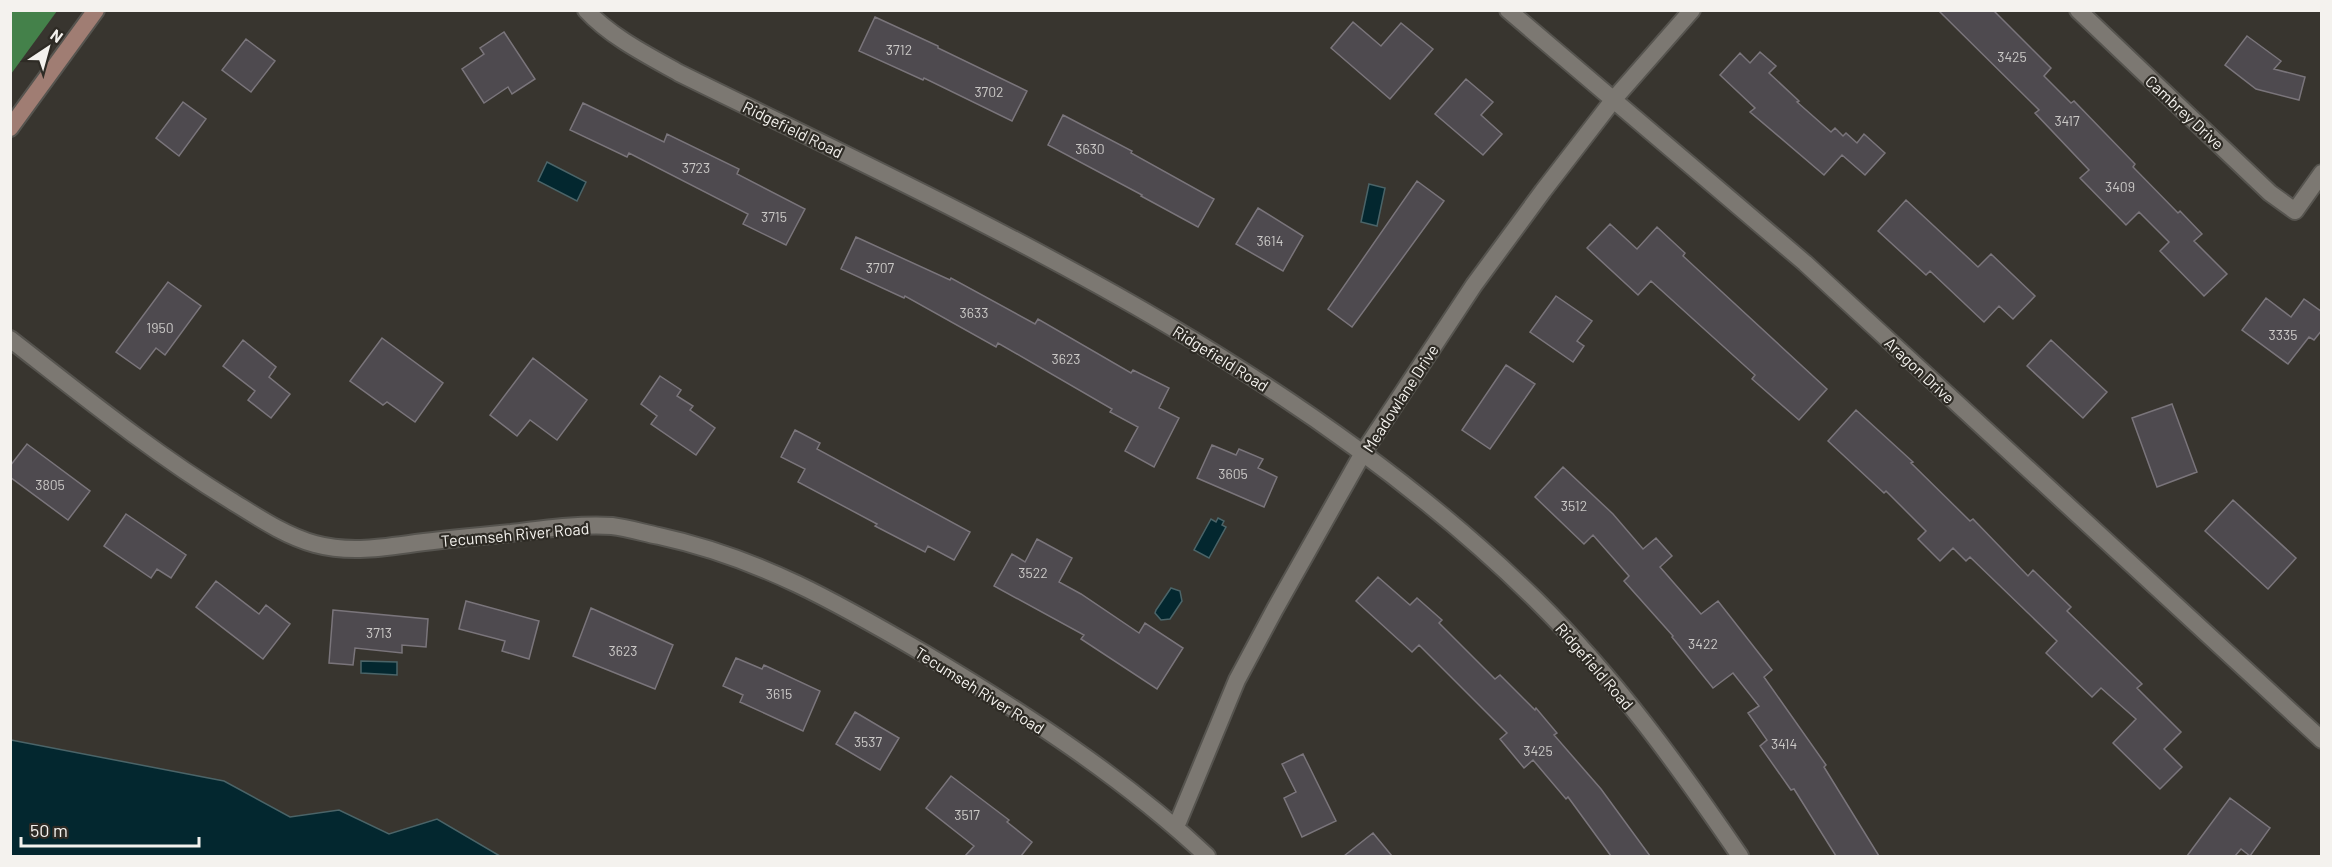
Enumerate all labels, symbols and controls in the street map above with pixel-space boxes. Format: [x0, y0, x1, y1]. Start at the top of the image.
north arrow [18, 18, 78, 78]
text: N [47, 25, 67, 46]
house number: 3712 [886, 41, 912, 58]
house number: 3425 [1997, 48, 2027, 65]
street label: Cambrey Drive [2142, 71, 2228, 153]
house number: 3702 [974, 83, 1004, 100]
street label: Ridgefield Road [740, 97, 846, 161]
house number: 3417 [2054, 112, 2080, 129]
house number: 3630 [1075, 140, 1105, 157]
house number: 3723 [682, 159, 710, 176]
house number: 3409 [2105, 178, 2135, 195]
house number: 3715 [761, 208, 787, 225]
house number: 3614 [1257, 232, 1283, 249]
house number: 3707 [866, 259, 895, 276]
house number: 3633 [960, 304, 988, 321]
house number: 1950 [146, 319, 174, 336]
street label: Ridgefield Road [1170, 321, 1272, 395]
house number: 3335 [2269, 326, 2297, 343]
street label: Aragon Drive [1881, 333, 1959, 407]
street label: Meadowlane Drive [1358, 341, 1442, 455]
house number: 3623 [1051, 350, 1081, 367]
house number: 3605 [1218, 465, 1248, 482]
house number: 3805 [35, 476, 65, 493]
house number: 3512 [1561, 497, 1587, 514]
street label: Tecumseh River Road [440, 518, 590, 550]
house number: 3522 [1018, 564, 1048, 581]
street label: Ridgefield Road [1552, 619, 1638, 713]
house number: 3713 [366, 624, 392, 641]
house number: 3422 [1688, 635, 1718, 652]
house number: 3623 [608, 642, 638, 659]
street label: Tecumseh River Road [912, 643, 1048, 737]
house number: 3615 [766, 685, 792, 702]
house number: 3537 [854, 733, 882, 750]
house number: 3414 [1771, 735, 1797, 752]
house number: 3425 [1523, 742, 1553, 759]
house number: 3517 [954, 806, 980, 823]
scale bar [21, 810, 200, 848]
text: 50 m [30, 819, 68, 841]

